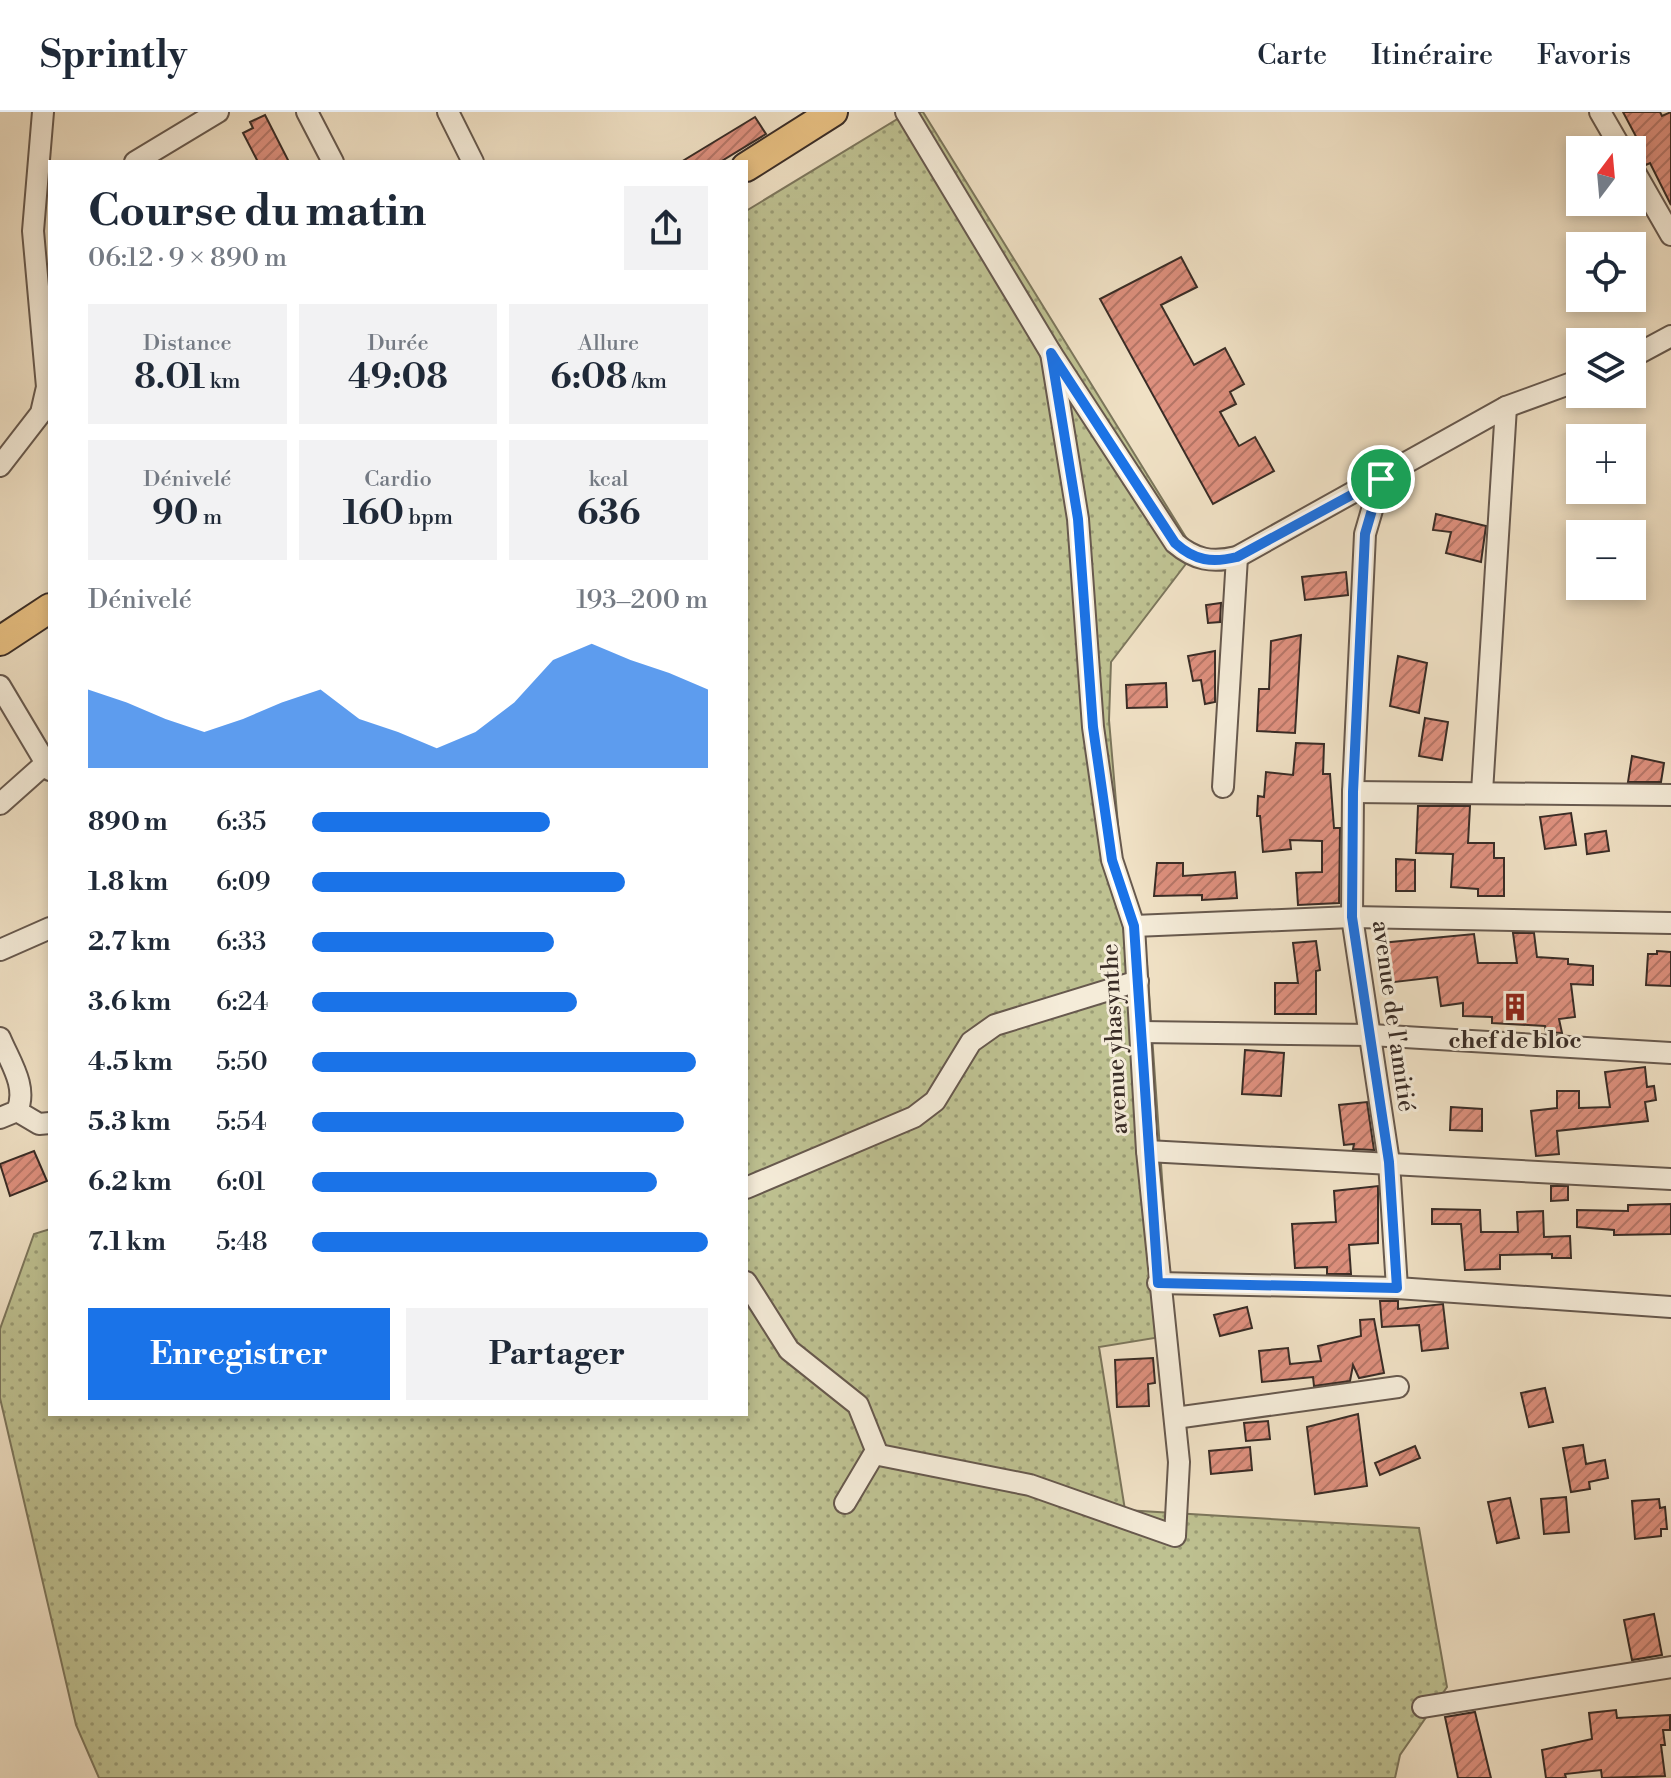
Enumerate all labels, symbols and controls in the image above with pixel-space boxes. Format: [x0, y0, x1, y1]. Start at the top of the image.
text: Sprintly [40, 32, 187, 79]
text: Carte [1257, 38, 1327, 73]
text: Itinéraire [1371, 38, 1493, 73]
text: Favoris [1537, 38, 1631, 73]
north arrow [1566, 136, 1646, 216]
map controls [1566, 136, 1646, 600]
text: Course du matin [88, 184, 426, 239]
button: share [624, 186, 708, 270]
button: locate [1566, 232, 1646, 312]
text: 06:12 · 9 × 890 m [88, 242, 287, 274]
button: layers [1566, 328, 1646, 408]
text: Distance [143, 330, 232, 357]
text: Durée [367, 330, 429, 357]
text: Allure [578, 330, 639, 357]
text: 8.01 [134, 357, 205, 399]
text: 49:08 [348, 357, 448, 399]
text: 6:08 [550, 357, 627, 399]
text: km [205, 368, 240, 395]
text: /km [627, 368, 667, 395]
button: + [1566, 424, 1646, 504]
pin [1347, 445, 1415, 513]
icon: arrive [1359, 457, 1403, 501]
text: Dénivelé [143, 466, 231, 493]
text: Cardio [364, 466, 432, 493]
text: kcal [589, 466, 629, 493]
text: 90 [152, 493, 198, 535]
text: 160 [343, 493, 404, 535]
text: 636 [577, 493, 640, 535]
text: m [198, 504, 222, 531]
text: bpm [404, 504, 453, 531]
button: − [1566, 520, 1646, 600]
text: Dénivelé [88, 584, 192, 616]
text: 193–200 m [576, 584, 708, 616]
text: 890 m [88, 806, 168, 838]
text: 6:35 [216, 806, 266, 838]
text: 1.8 km [88, 866, 168, 898]
text: 6:09 [216, 866, 271, 898]
street label: avenue de l'amitié [1365, 918, 1421, 1114]
text: 2.7 km [88, 926, 171, 958]
text: 6:33 [216, 926, 266, 958]
street label: avenue yhasynthe [1095, 943, 1135, 1135]
text: 3.6 km [88, 986, 171, 1018]
text: 6:24 [216, 986, 268, 1018]
building icon: chef de bloc [1500, 992, 1530, 1022]
place label: chef de bloc [1448, 1026, 1582, 1056]
text: 4.5 km [88, 1046, 173, 1078]
text: 5:50 [216, 1046, 268, 1078]
text: 5.3 km [88, 1106, 171, 1138]
text: 5:54 [216, 1106, 267, 1138]
text: 6.2 km [88, 1166, 172, 1198]
text: 6:01 [216, 1166, 265, 1198]
text: 7.1 km [88, 1226, 166, 1258]
text: 5:48 [216, 1226, 268, 1258]
button: Enregistrer [88, 1308, 390, 1400]
button: Partager [406, 1308, 708, 1400]

